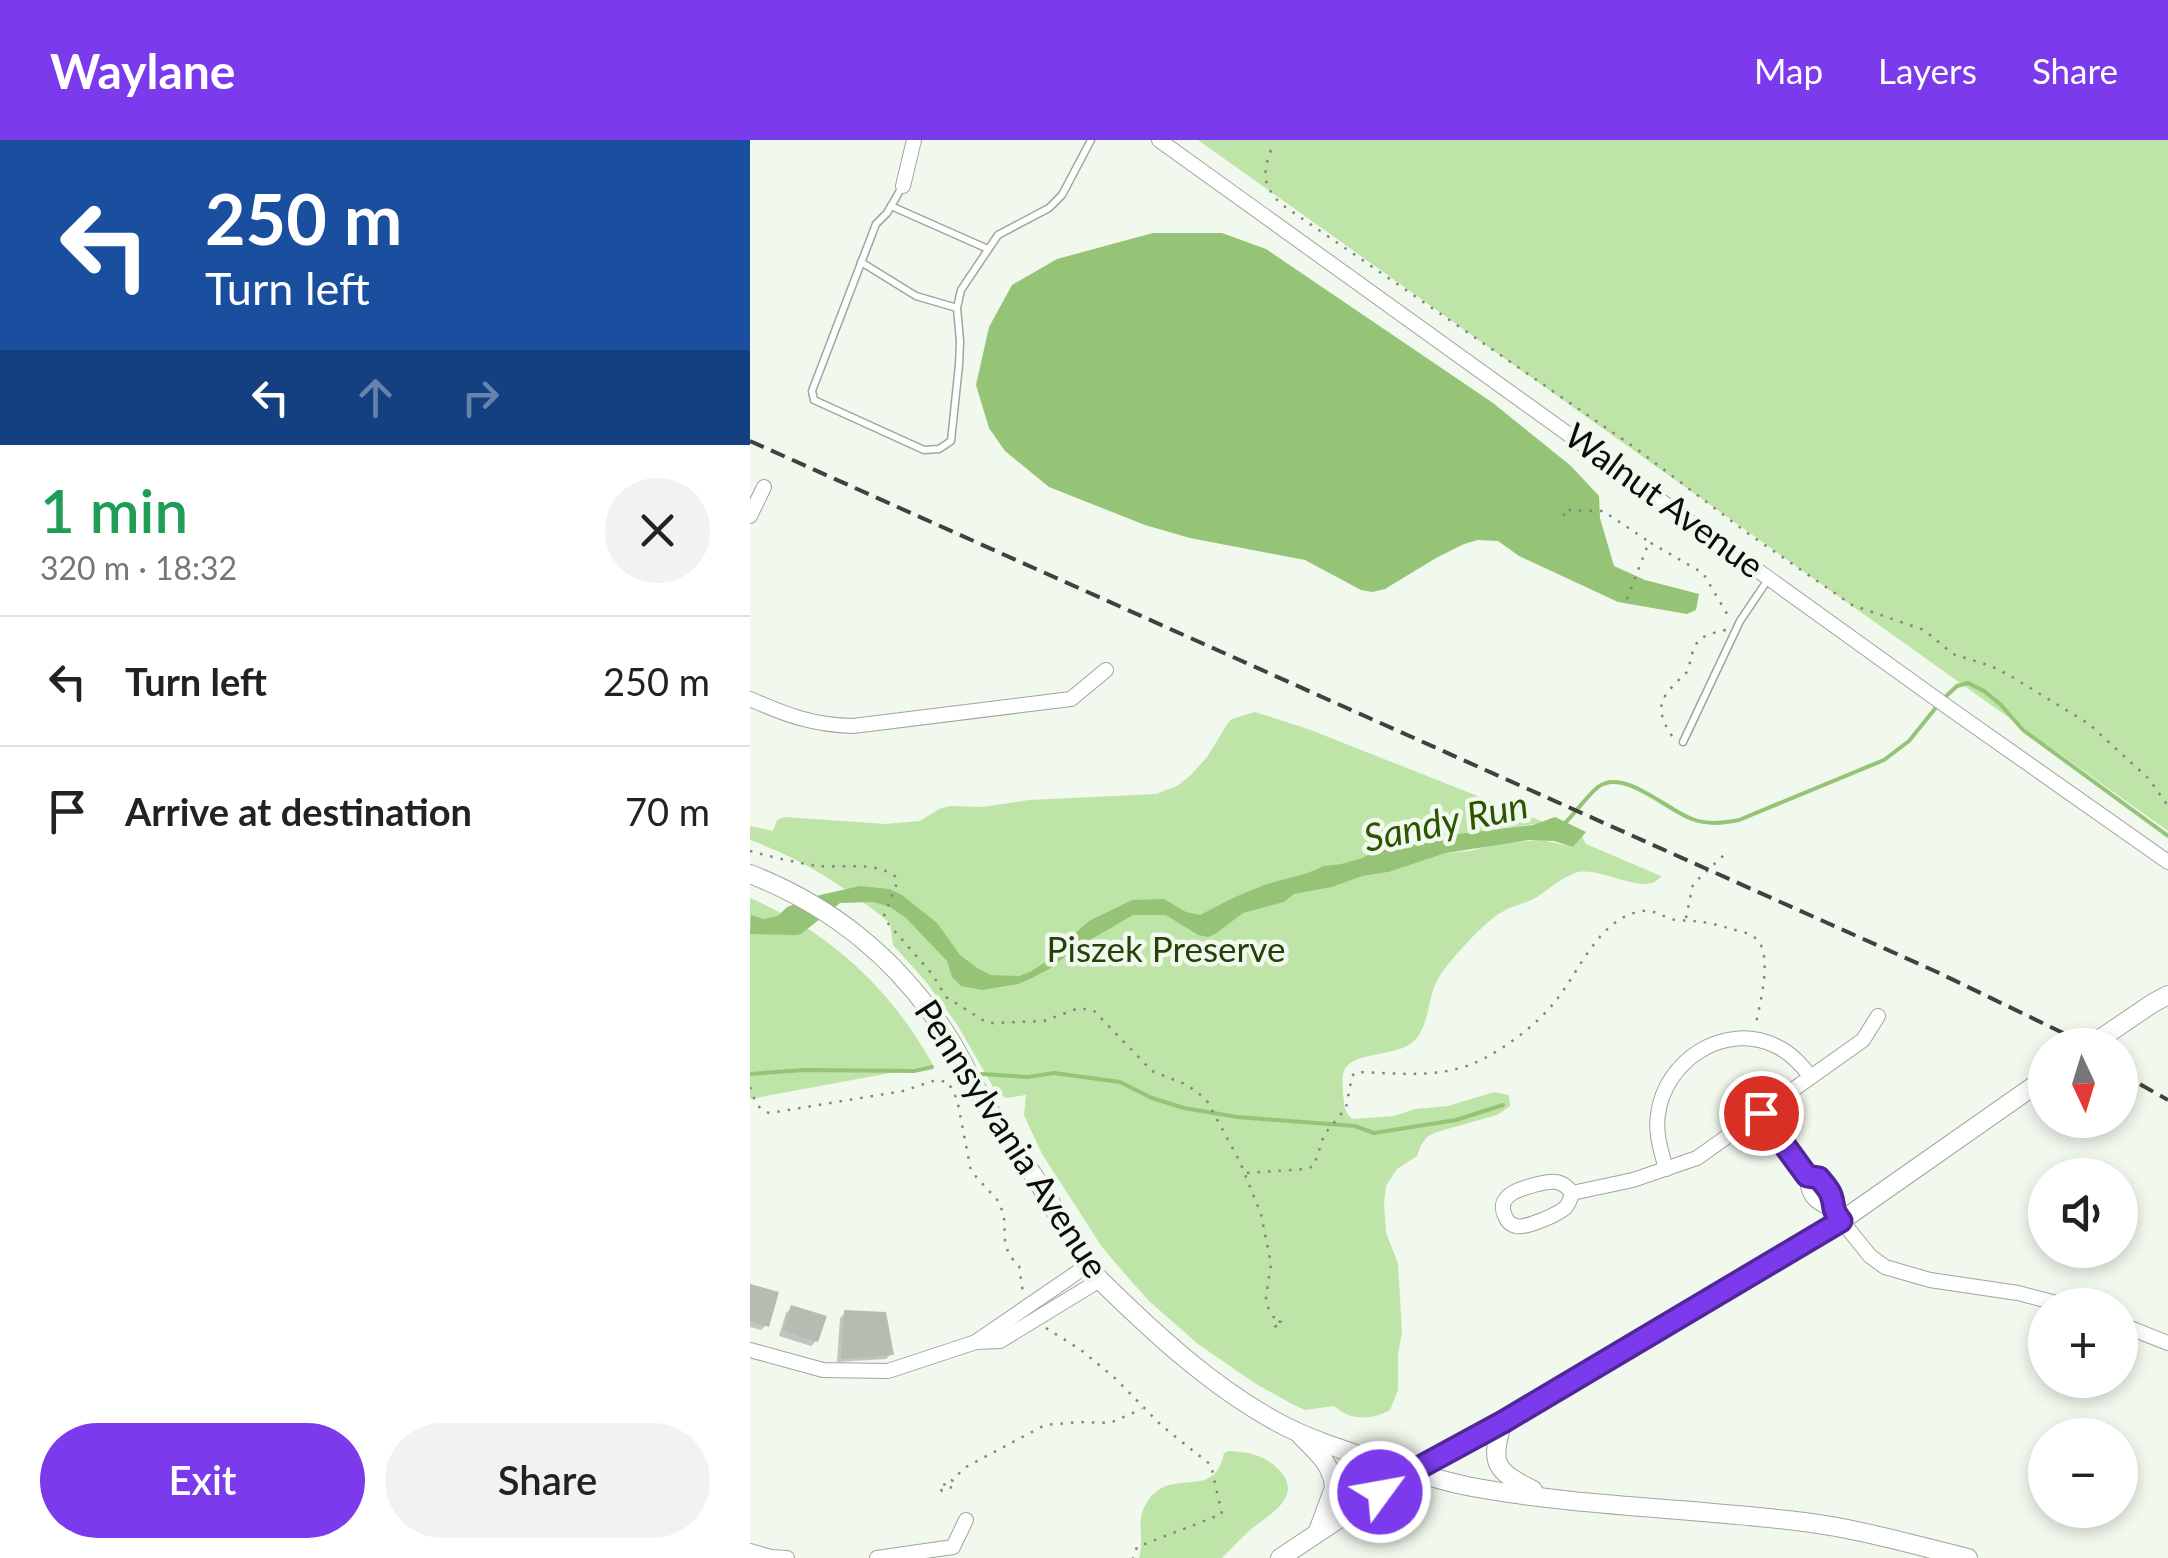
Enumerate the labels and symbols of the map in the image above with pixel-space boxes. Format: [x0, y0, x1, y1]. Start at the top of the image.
street label: Walnut Avenue [1558, 413, 1773, 585]
water label: Sandy Run [1359, 780, 1532, 860]
park label: Piszek Preserve [1047, 927, 1285, 969]
street label: Pennsylvania Avenue [907, 991, 1118, 1285]
north arrow [2028, 1028, 2138, 1138]
pin [1719, 1071, 1804, 1156]
position arrow [1328, 1440, 1432, 1544]

